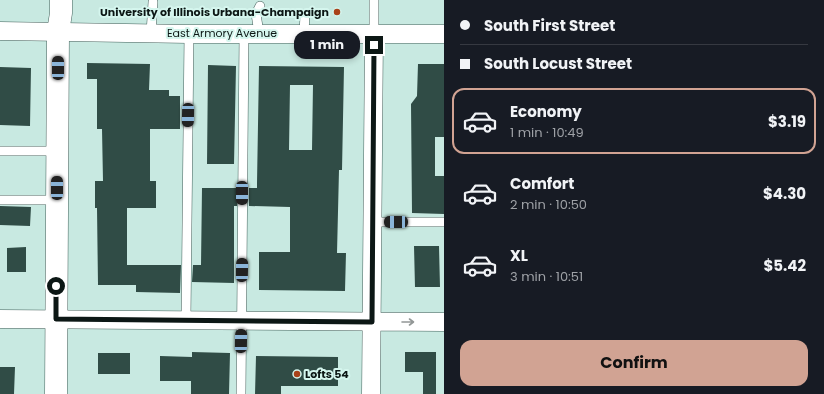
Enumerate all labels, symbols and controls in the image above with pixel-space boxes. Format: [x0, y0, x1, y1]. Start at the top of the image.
place label: University of Illinois Urbana-Champaign [100, 4, 329, 20]
marker: University of Illinois Urbana-Champaign [332, 7, 342, 17]
text: South First Street [484, 15, 615, 36]
street label: East Armory Avenue [167, 25, 277, 41]
callout: 1 min [294, 31, 360, 59]
text: 1 min [310, 35, 344, 54]
route end [365, 36, 383, 54]
text: South Locust Street [484, 53, 632, 74]
car [52, 56, 64, 80]
text: Economy [510, 101, 582, 122]
car [182, 103, 194, 127]
icon: car [462, 103, 498, 139]
text: $3.19 [768, 111, 806, 132]
text: 1 min · 10:49 [510, 123, 584, 142]
text: Comfort [510, 173, 574, 194]
icon: car [462, 175, 498, 211]
car [51, 176, 63, 200]
car [236, 181, 248, 205]
text: $4.30 [763, 183, 806, 204]
text: 2 min · 10:50 [510, 195, 587, 214]
car [384, 216, 408, 228]
text: XL [510, 245, 528, 266]
icon: car [462, 247, 498, 283]
text: $5.42 [763, 255, 806, 276]
car [236, 258, 248, 282]
text: 3 min · 10:51 [510, 267, 583, 286]
route start [47, 277, 65, 295]
one-way arrow [401, 318, 414, 326]
car [235, 329, 247, 353]
button: Confirm [460, 340, 808, 386]
place label: Lofts 54 [305, 366, 349, 382]
marker: Lofts 54 [292, 369, 302, 379]

